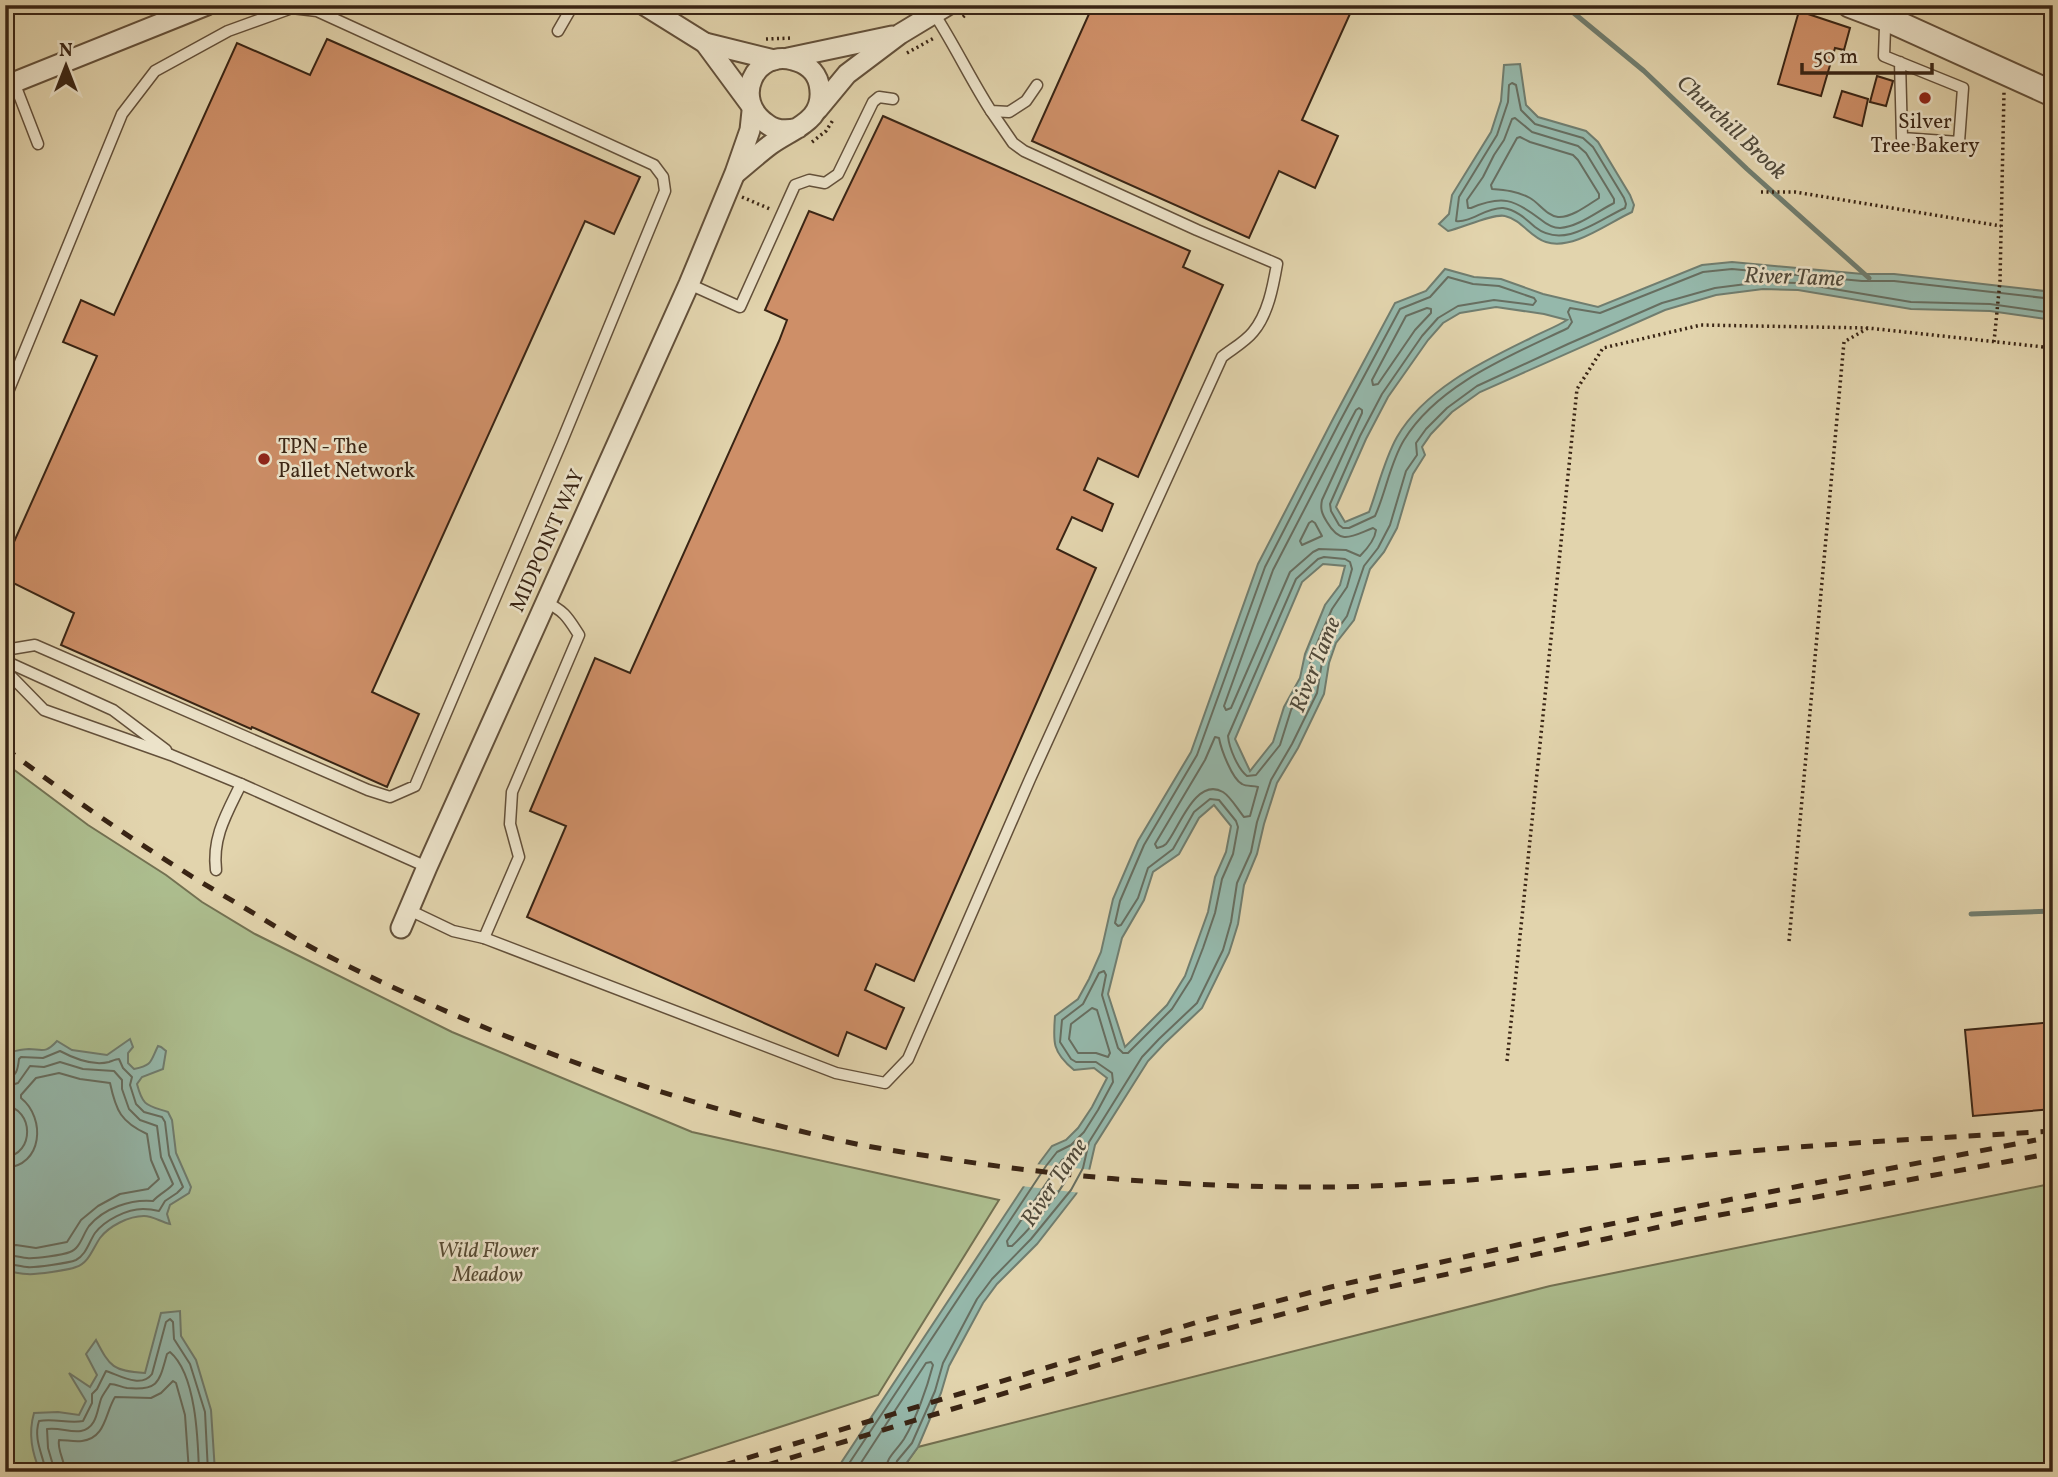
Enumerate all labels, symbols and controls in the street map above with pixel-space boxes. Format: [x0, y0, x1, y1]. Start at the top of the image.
north arrow [32, 32, 102, 102]
scale bar [1802, 32, 1932, 76]
text: N [59, 38, 73, 64]
text: 50 m [1813, 43, 1858, 72]
water label: Churchill Brook [1669, 68, 1794, 188]
marker: Silver Tree Bakery [1917, 90, 1933, 106]
place label: Silver Tree Bakery [1870, 108, 1980, 161]
water label: River Tame [1743, 260, 1845, 296]
place label: TPN - The Pallet Network [278, 433, 416, 486]
marker: TPN - The Pallet Network [256, 451, 272, 467]
street label: MIDPOINT WAY [504, 465, 592, 617]
water label: River Tame [1282, 612, 1350, 717]
water label: River Tame [1014, 1132, 1097, 1233]
park label: Wild Flower Meadow [437, 1237, 539, 1290]

